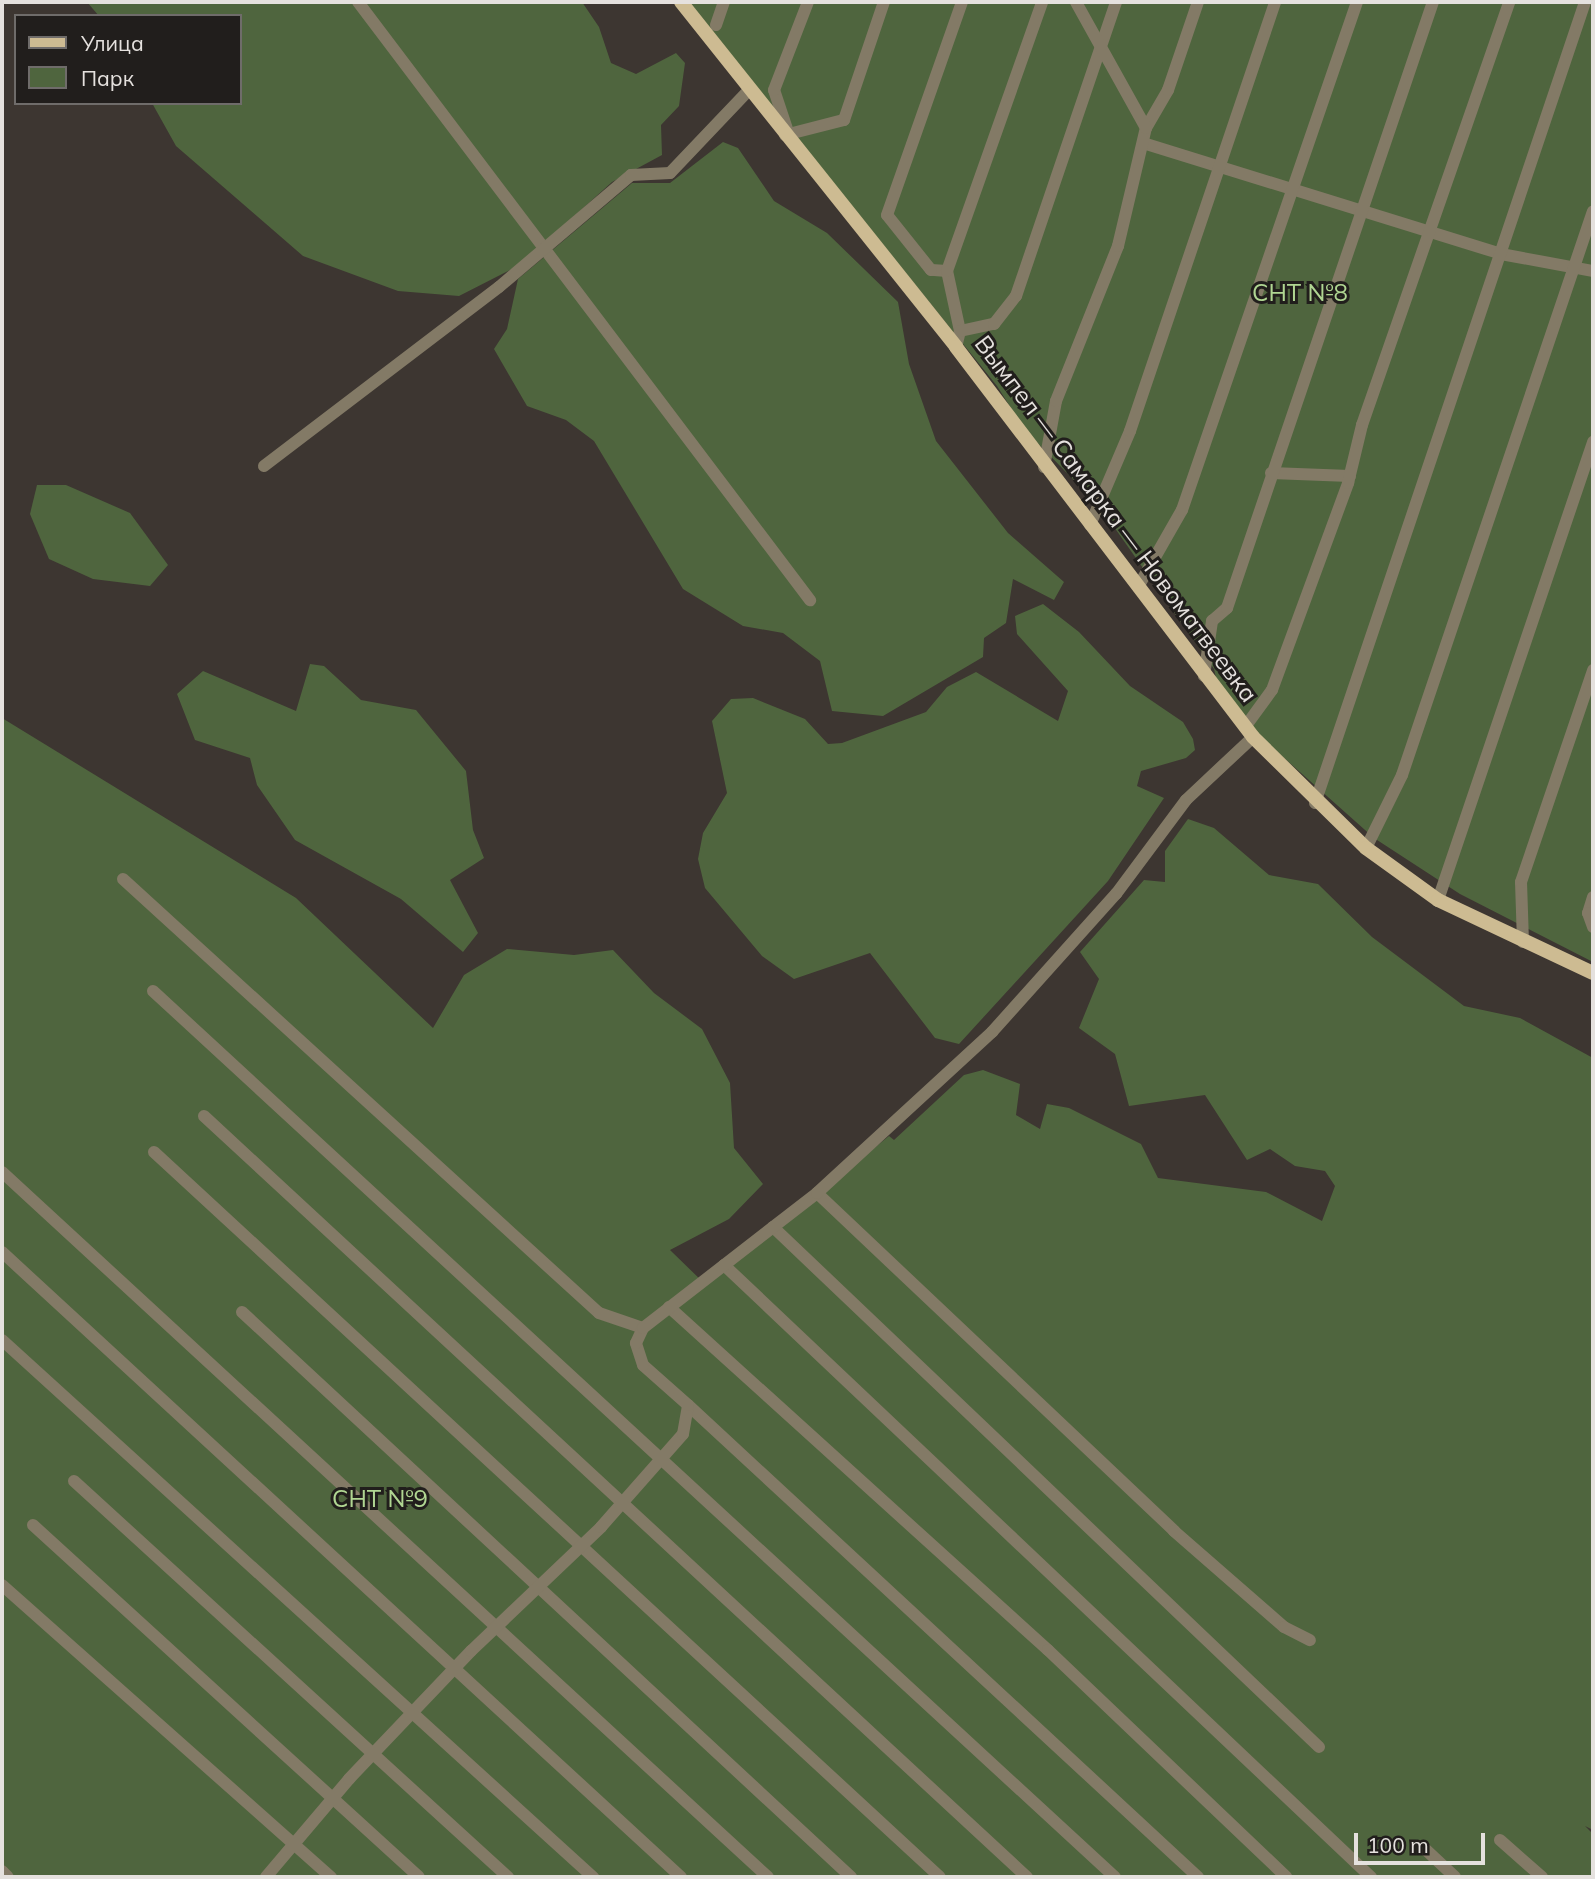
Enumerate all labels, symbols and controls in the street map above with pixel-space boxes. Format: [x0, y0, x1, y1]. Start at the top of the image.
legend [14, 14, 242, 105]
text: Улица [81, 30, 144, 56]
text: Парк [81, 65, 134, 91]
park label: СНТ №8 [1252, 279, 1348, 307]
street label: Вымпел — Самарка — Новоматвеевка [969, 330, 1263, 708]
park label: СНТ №9 [332, 1485, 428, 1513]
scale bar [1357, 1820, 1488, 1864]
text: 100 m [1367, 1832, 1429, 1858]

